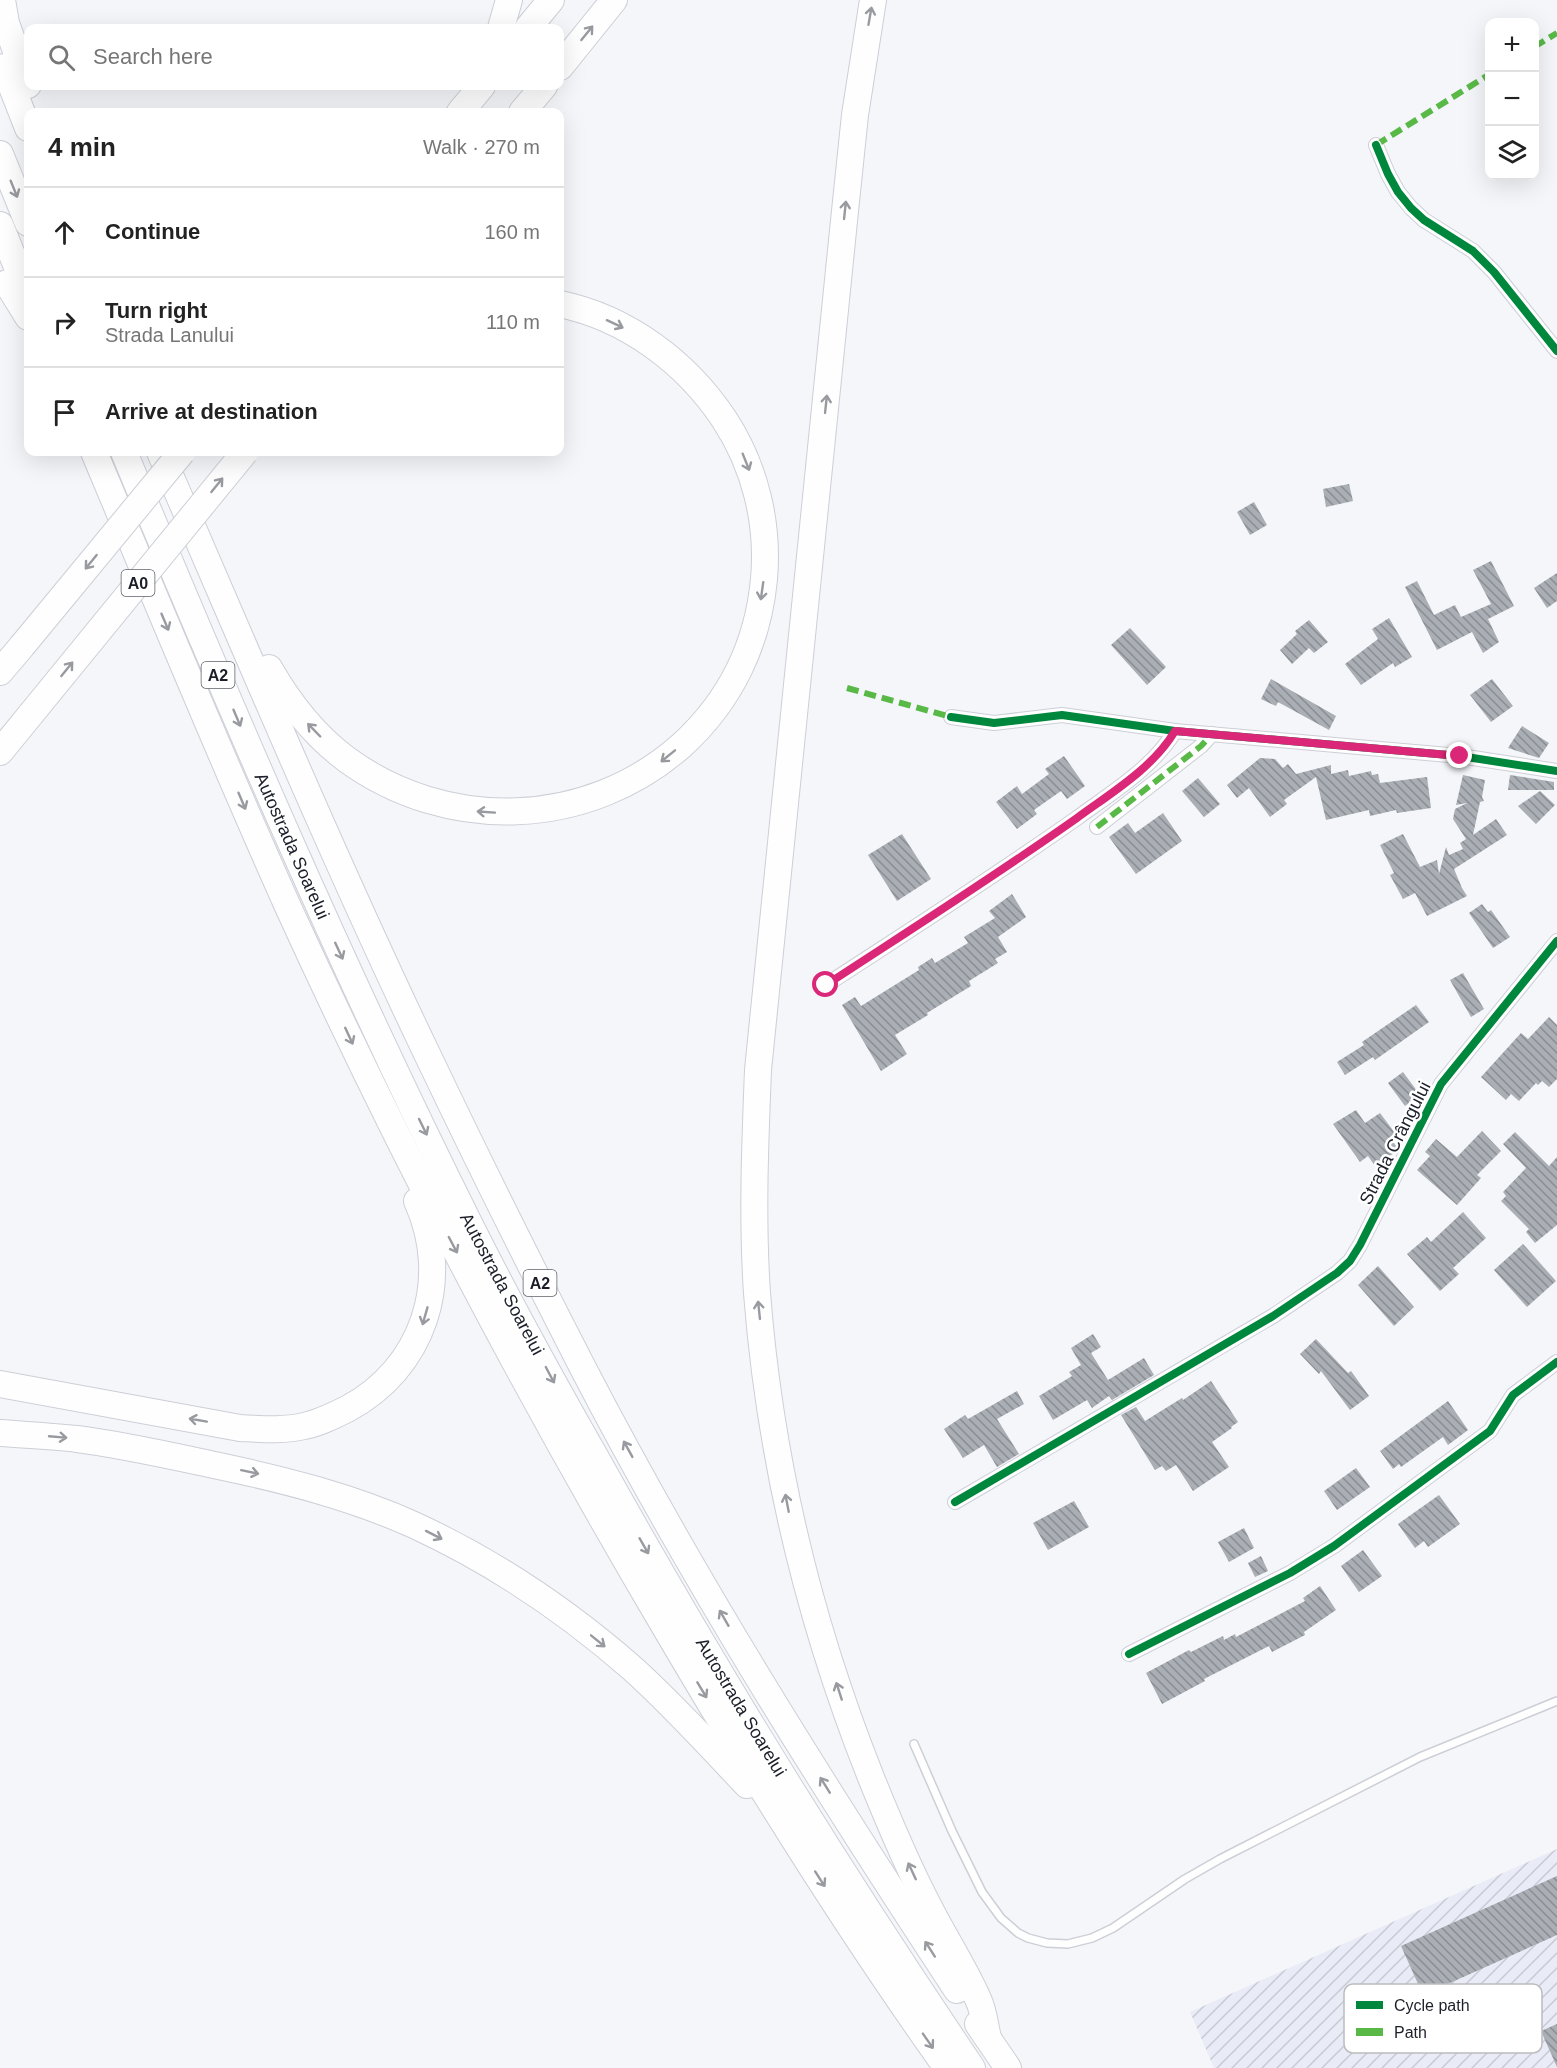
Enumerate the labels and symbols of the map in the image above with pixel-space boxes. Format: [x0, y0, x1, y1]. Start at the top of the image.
one-way arrow [865, 7, 876, 27]
one-way arrow [580, 26, 593, 42]
one-way arrow [9, 179, 20, 197]
one-way arrow [840, 200, 851, 220]
one-way arrow [605, 318, 623, 330]
one-way arrow [821, 394, 832, 414]
one-way arrow [741, 452, 752, 470]
one-way arrow [210, 478, 224, 493]
one-way arrow [85, 553, 98, 569]
road number: A0 [122, 570, 154, 596]
one-way arrow [757, 581, 768, 601]
one-way arrow [160, 612, 171, 630]
one-way arrow [61, 661, 74, 677]
road number: A2 [202, 662, 234, 688]
one-way arrow [232, 709, 243, 727]
one-way arrow [307, 723, 321, 738]
route end [1446, 742, 1472, 768]
one-way arrow [661, 749, 676, 763]
street label: Autostrada Soarelui [251, 770, 333, 922]
one-way arrow [236, 792, 248, 810]
one-way arrow [477, 806, 497, 817]
one-way arrow [334, 941, 346, 959]
route start [812, 971, 838, 997]
one-way arrow [344, 1026, 356, 1044]
street label: Strada Crângului [1355, 1078, 1435, 1208]
one-way arrow [417, 1118, 429, 1136]
street label: Autostrada Soarelui [456, 1210, 548, 1358]
one-way arrow [447, 1236, 459, 1253]
road number: A2 [524, 1270, 556, 1296]
one-way arrow [753, 1300, 764, 1320]
one-way arrow [418, 1306, 430, 1325]
one-way arrow [545, 1366, 556, 1384]
one-way arrow [188, 1414, 208, 1425]
one-way arrow [48, 1432, 68, 1443]
one-way arrow [622, 1440, 633, 1458]
one-way arrow [240, 1467, 259, 1478]
one-way arrow [781, 1493, 792, 1513]
one-way arrow [425, 1530, 443, 1542]
one-way arrow [639, 1537, 651, 1554]
one-way arrow [718, 1610, 730, 1627]
one-way arrow [589, 1634, 605, 1647]
street label: Autostrada Soarelui [692, 1634, 790, 1780]
one-way arrow [696, 1681, 708, 1698]
one-way arrow [833, 1682, 844, 1701]
one-way arrow [818, 1777, 830, 1794]
one-way arrow [905, 1863, 917, 1881]
one-way arrow [814, 1870, 826, 1886]
one-way arrow [923, 1941, 936, 1958]
legend [1344, 1984, 1542, 2053]
text: Cycle path [1394, 1997, 1470, 2014]
text: Path [1394, 2024, 1427, 2041]
one-way arrow [922, 2032, 934, 2049]

